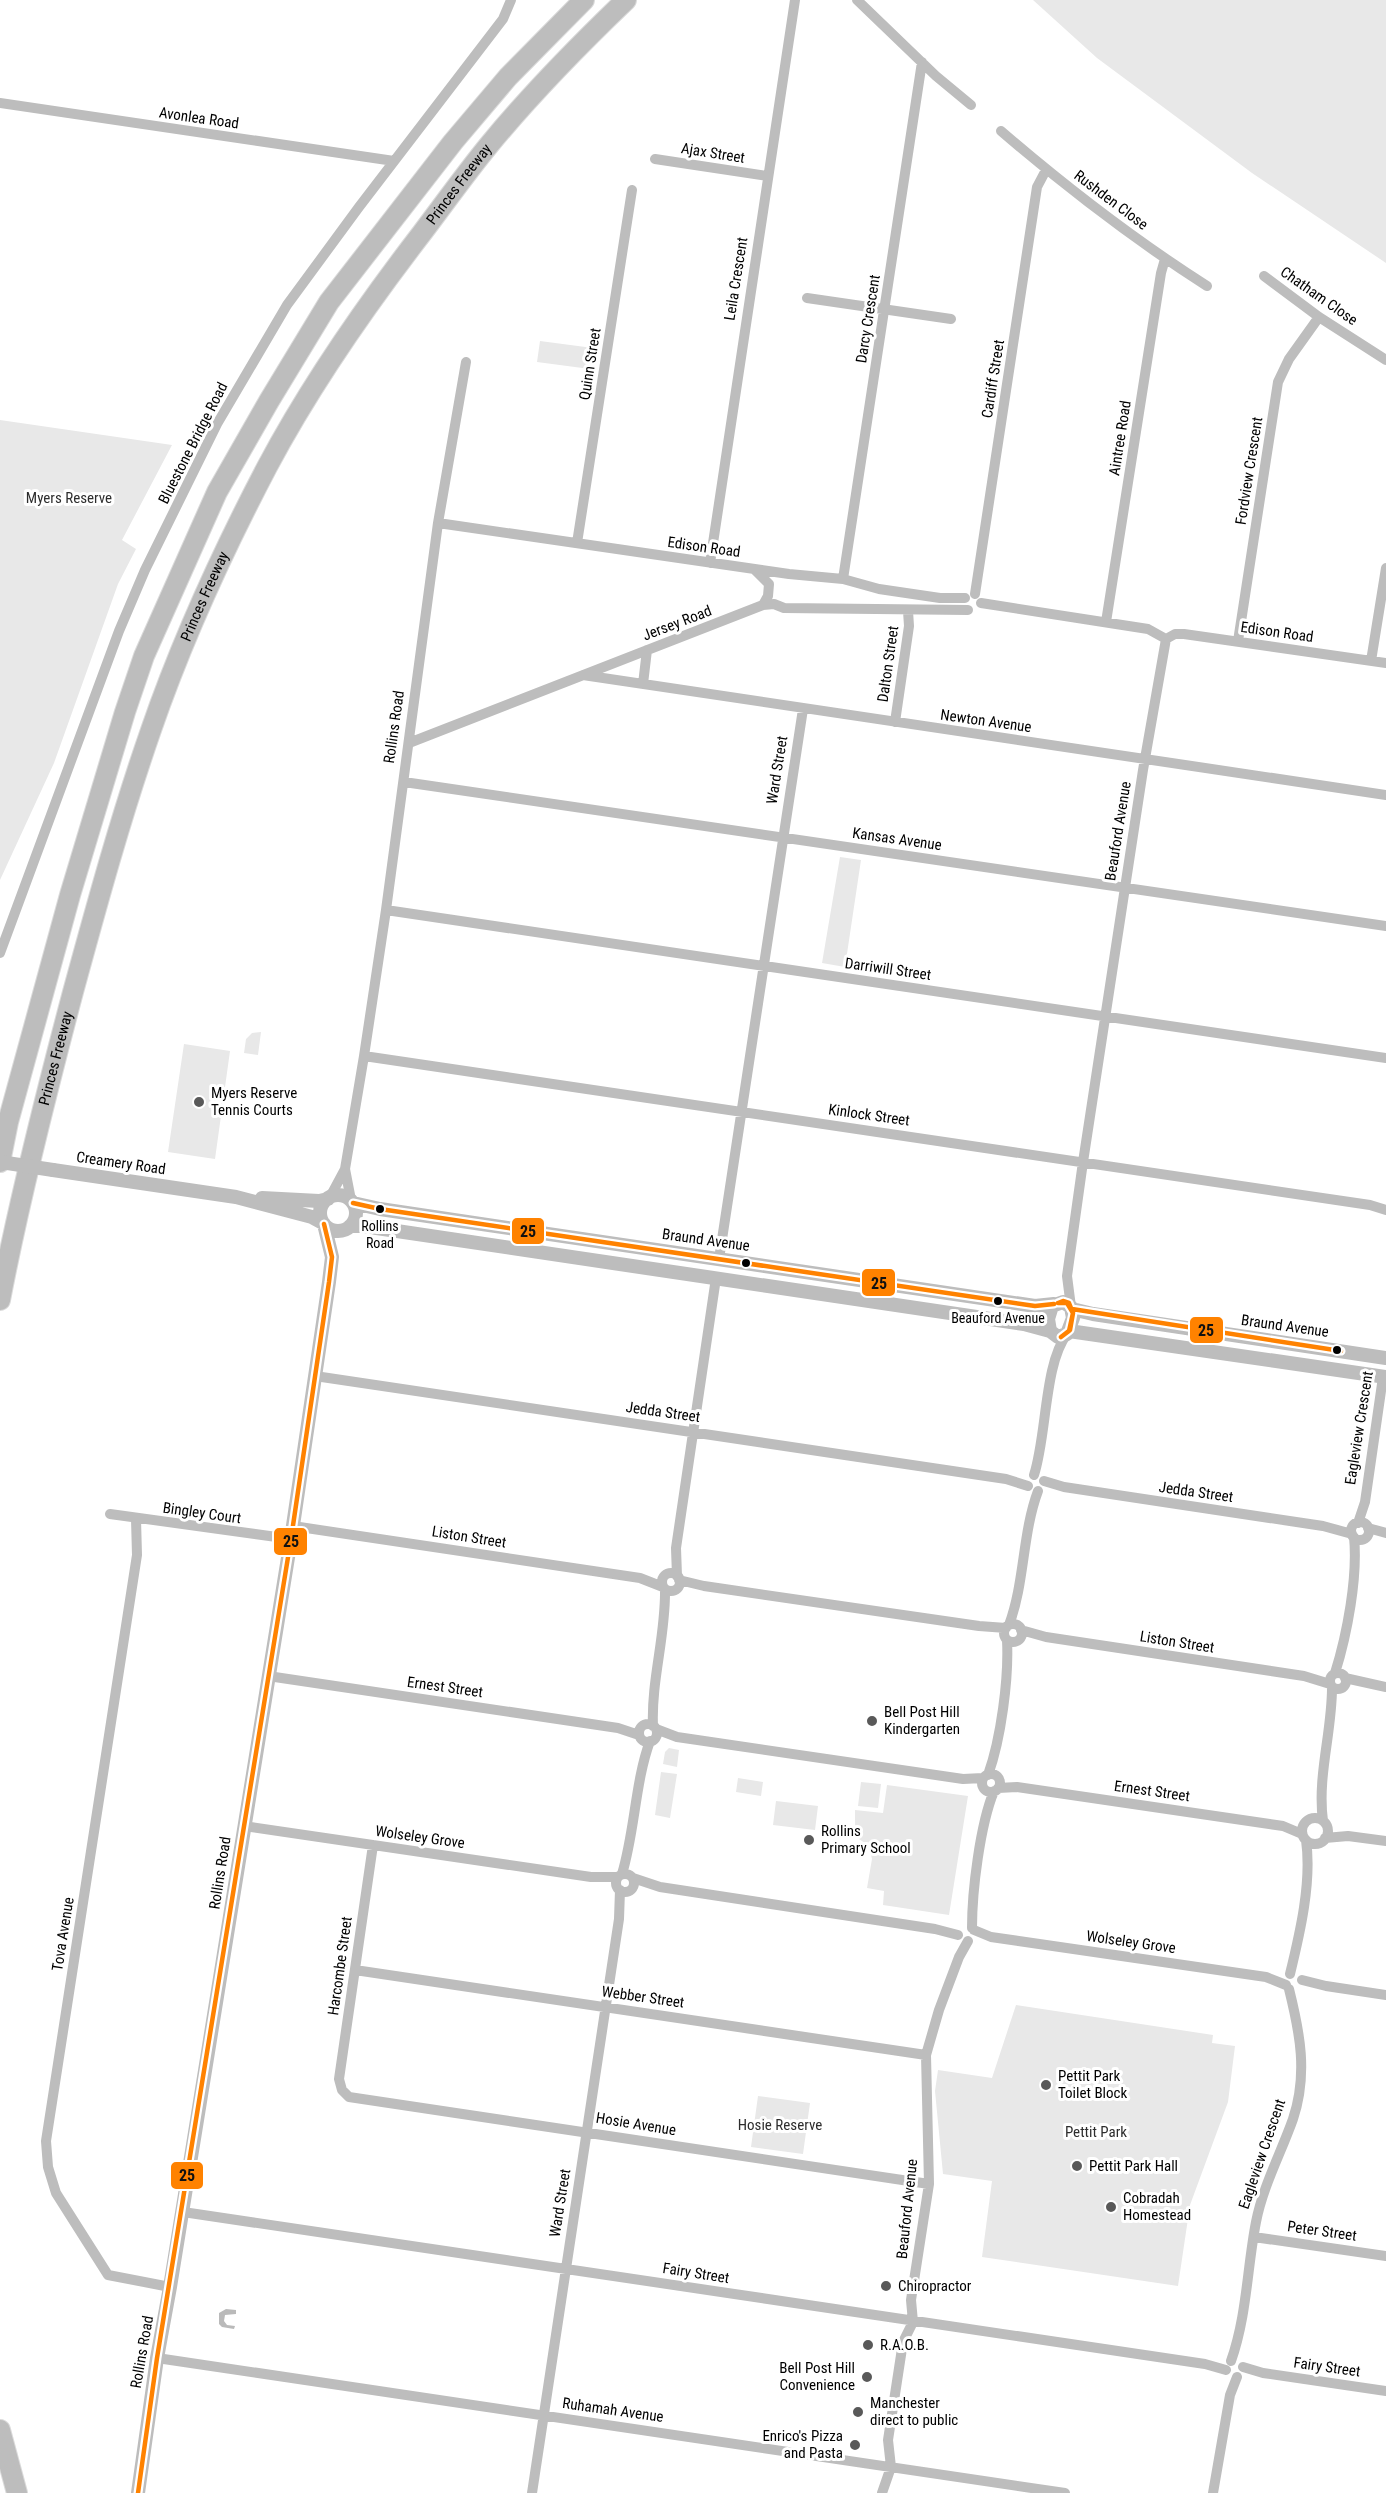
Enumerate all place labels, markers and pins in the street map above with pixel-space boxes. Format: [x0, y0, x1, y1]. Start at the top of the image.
place label: Myers Reserve Tennis Courts [211, 1084, 297, 1119]
marker: Myers Reserve Tennis Courts [192, 1095, 206, 1109]
marker: Rollins Road [374, 1203, 386, 1215]
place label: Rollins Road [361, 1218, 399, 1251]
unlabelled marker [740, 1257, 752, 1269]
marker: Beauford Avenue [992, 1295, 1004, 1307]
place label: Beauford Avenue [951, 1310, 1045, 1326]
unlabelled marker [1331, 1344, 1343, 1356]
place label: Bell Post Hill Kindergarten [884, 1703, 960, 1738]
marker: Bell Post Hill Kindergarten [865, 1714, 879, 1728]
place label: Rollins Primary School [821, 1822, 911, 1857]
marker: Rollins Primary School [802, 1833, 816, 1847]
place label: Pettit Park Toilet Block [1058, 2067, 1127, 2102]
marker: Pettit Park Toilet Block [1039, 2078, 1053, 2092]
place label: Pettit Park Hall [1089, 2157, 1178, 2175]
marker: Pettit Park Hall [1070, 2159, 1084, 2173]
place label: Cobradah Homestead [1123, 2189, 1191, 2224]
marker: Cobradah Homestead [1104, 2200, 1118, 2214]
place label: Chiropractor [898, 2277, 972, 2295]
marker: Chiropractor [879, 2279, 893, 2293]
place label: R.A.O.B. [880, 2336, 929, 2354]
marker: R.A.O.B. [861, 2338, 875, 2352]
place label: Bell Post Hill Convenience [779, 2359, 855, 2394]
marker: Bell Post Hill Convenience [860, 2370, 874, 2384]
place label: Manchester direct to public [870, 2394, 958, 2429]
marker: Manchester direct to public [851, 2405, 865, 2419]
place label: Enrico's Pizza and Pasta [762, 2427, 843, 2462]
marker: Enrico's Pizza and Pasta [848, 2438, 862, 2452]

